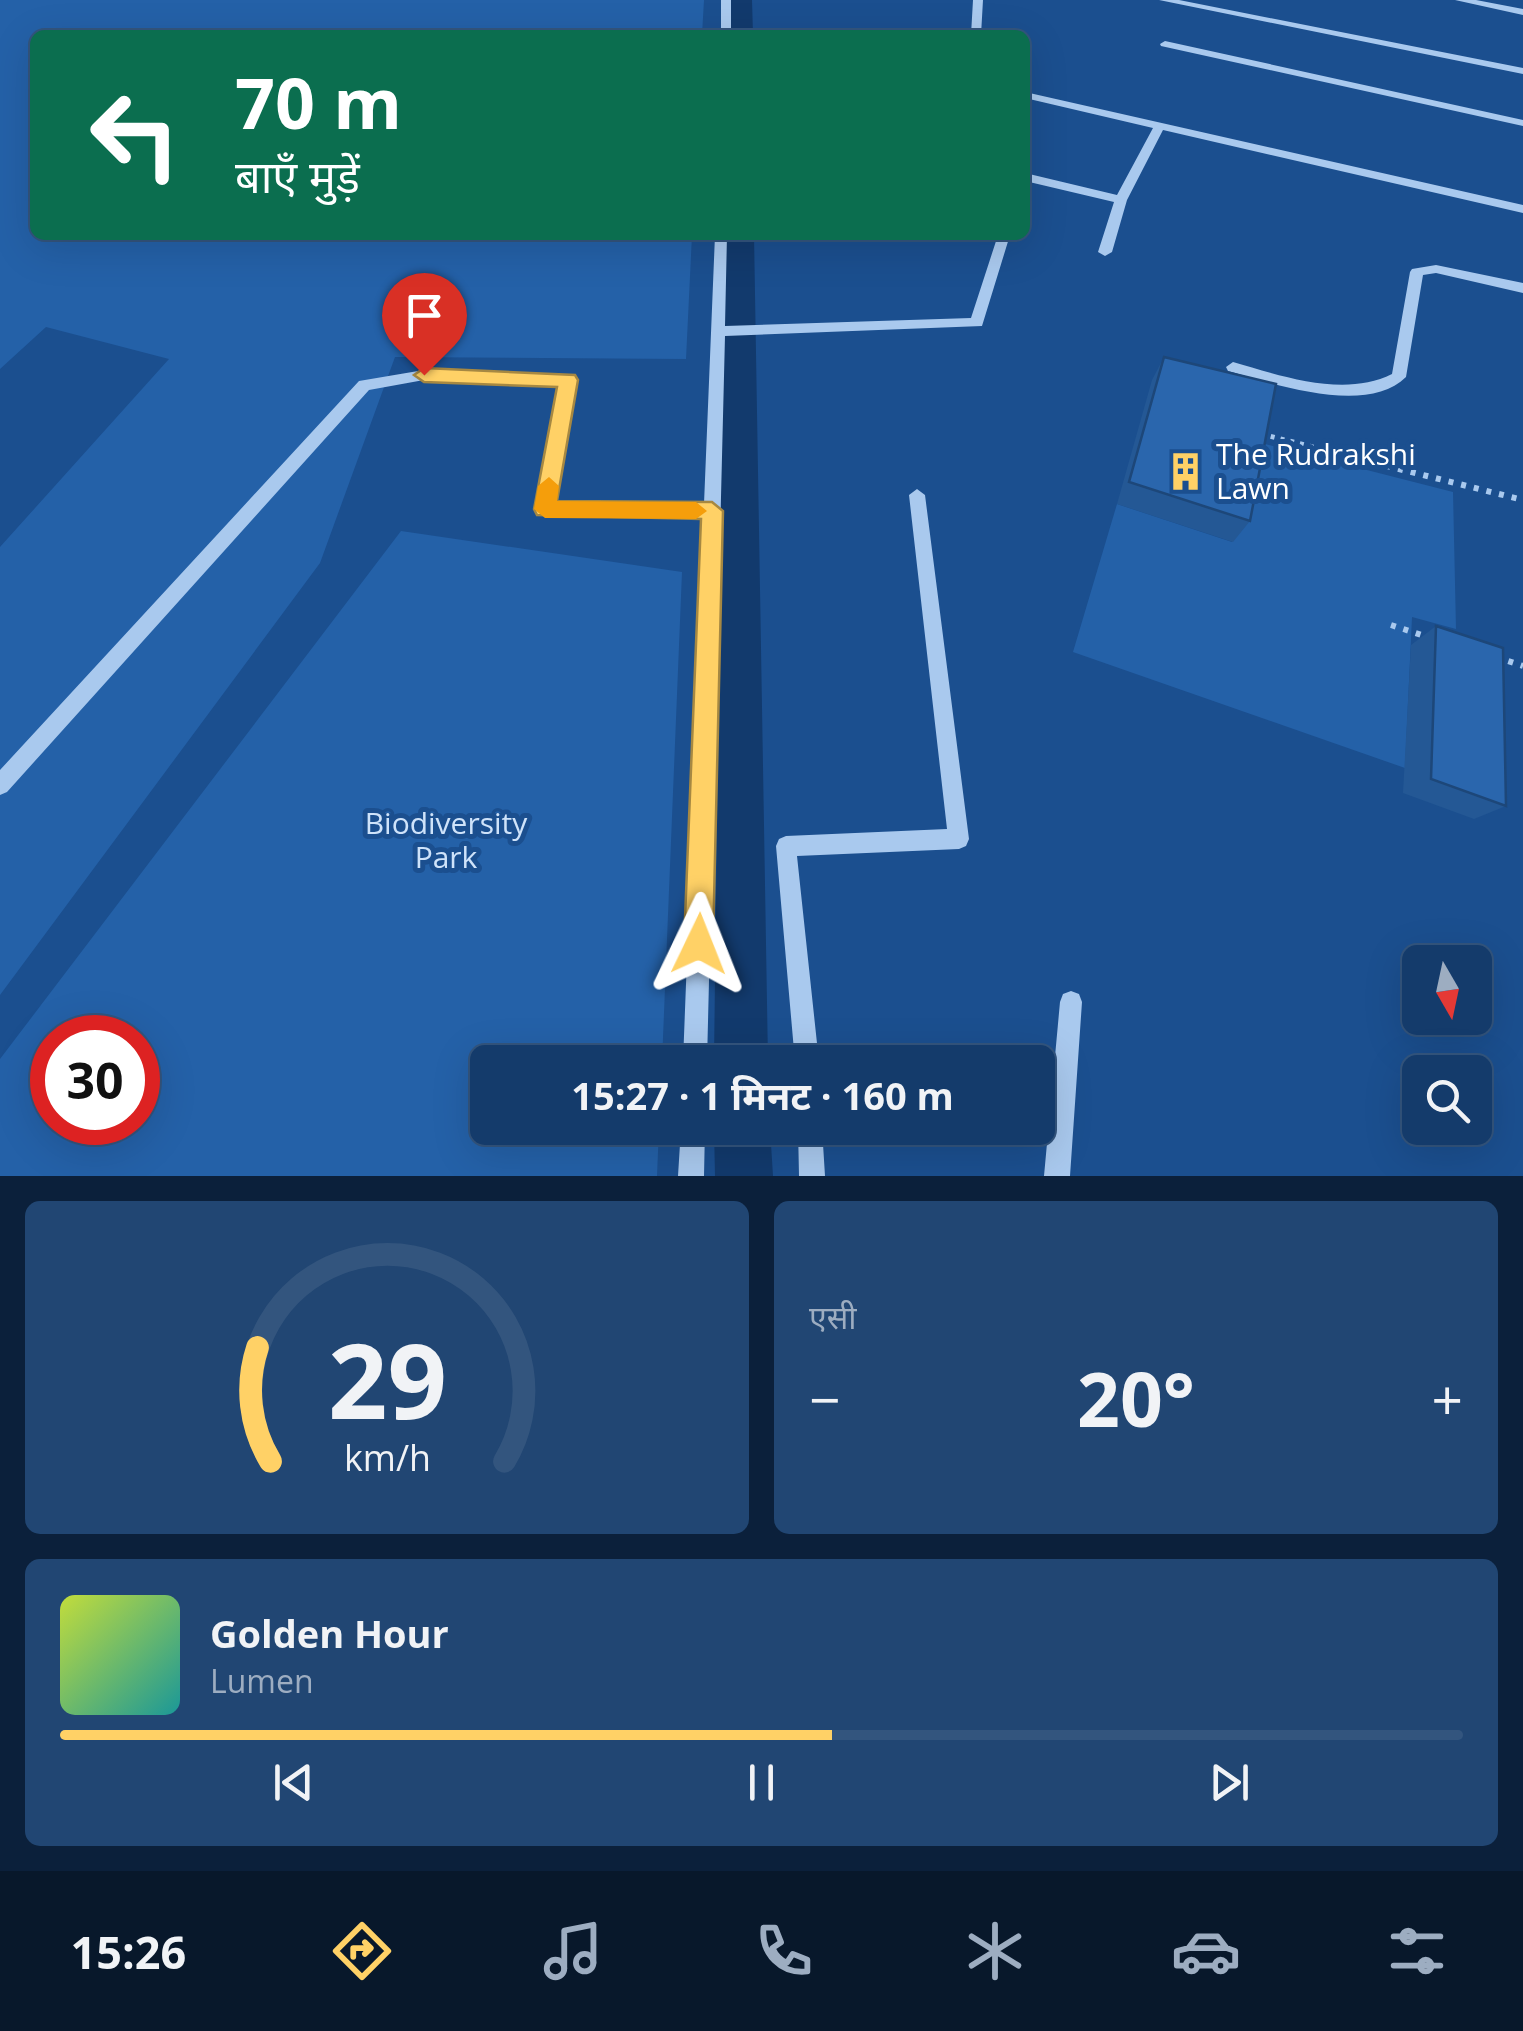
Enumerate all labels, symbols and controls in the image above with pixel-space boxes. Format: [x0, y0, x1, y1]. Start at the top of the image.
text: 70 m [235, 54, 402, 150]
icon: left [70, 70, 200, 200]
text: बाएँ मुड़ें [235, 145, 360, 206]
pin [382, 273, 467, 376]
icon: arrive [397, 288, 452, 343]
place label: The Rudrakshi Lawn [1216, 433, 1416, 508]
building icon: The Rudrakshi Lawn [1165, 451, 1207, 493]
park label: Biodiversity Park [365, 802, 528, 877]
position arrow [647, 892, 751, 996]
north arrow [1402, 945, 1492, 1035]
map controls [1402, 945, 1492, 1145]
speed limit sign: 30 [30, 1015, 160, 1145]
button: search [1402, 1055, 1492, 1145]
text: 15:27 · 1 मिनट · 160 m [571, 1069, 954, 1121]
text: एसी [809, 1295, 857, 1338]
text: 29 [328, 1308, 446, 1449]
text: 20° [1077, 1347, 1195, 1449]
text: − [809, 1361, 840, 1436]
text: + [1432, 1361, 1463, 1436]
text: km/h [344, 1433, 430, 1481]
text: Golden Hour [210, 1607, 449, 1659]
text: Lumen [210, 1659, 314, 1702]
icon: previous [266, 1755, 321, 1810]
icon: pause [734, 1755, 789, 1810]
icon: next [1202, 1755, 1257, 1810]
icon: directions [327, 1916, 397, 1986]
icon: music [538, 1916, 608, 1986]
icon: phone [749, 1916, 819, 1986]
icon: climate [960, 1916, 1030, 1986]
icon: car [1171, 1916, 1241, 1986]
icon: filters [1382, 1916, 1452, 1986]
text: 15:26 [71, 1921, 186, 1982]

